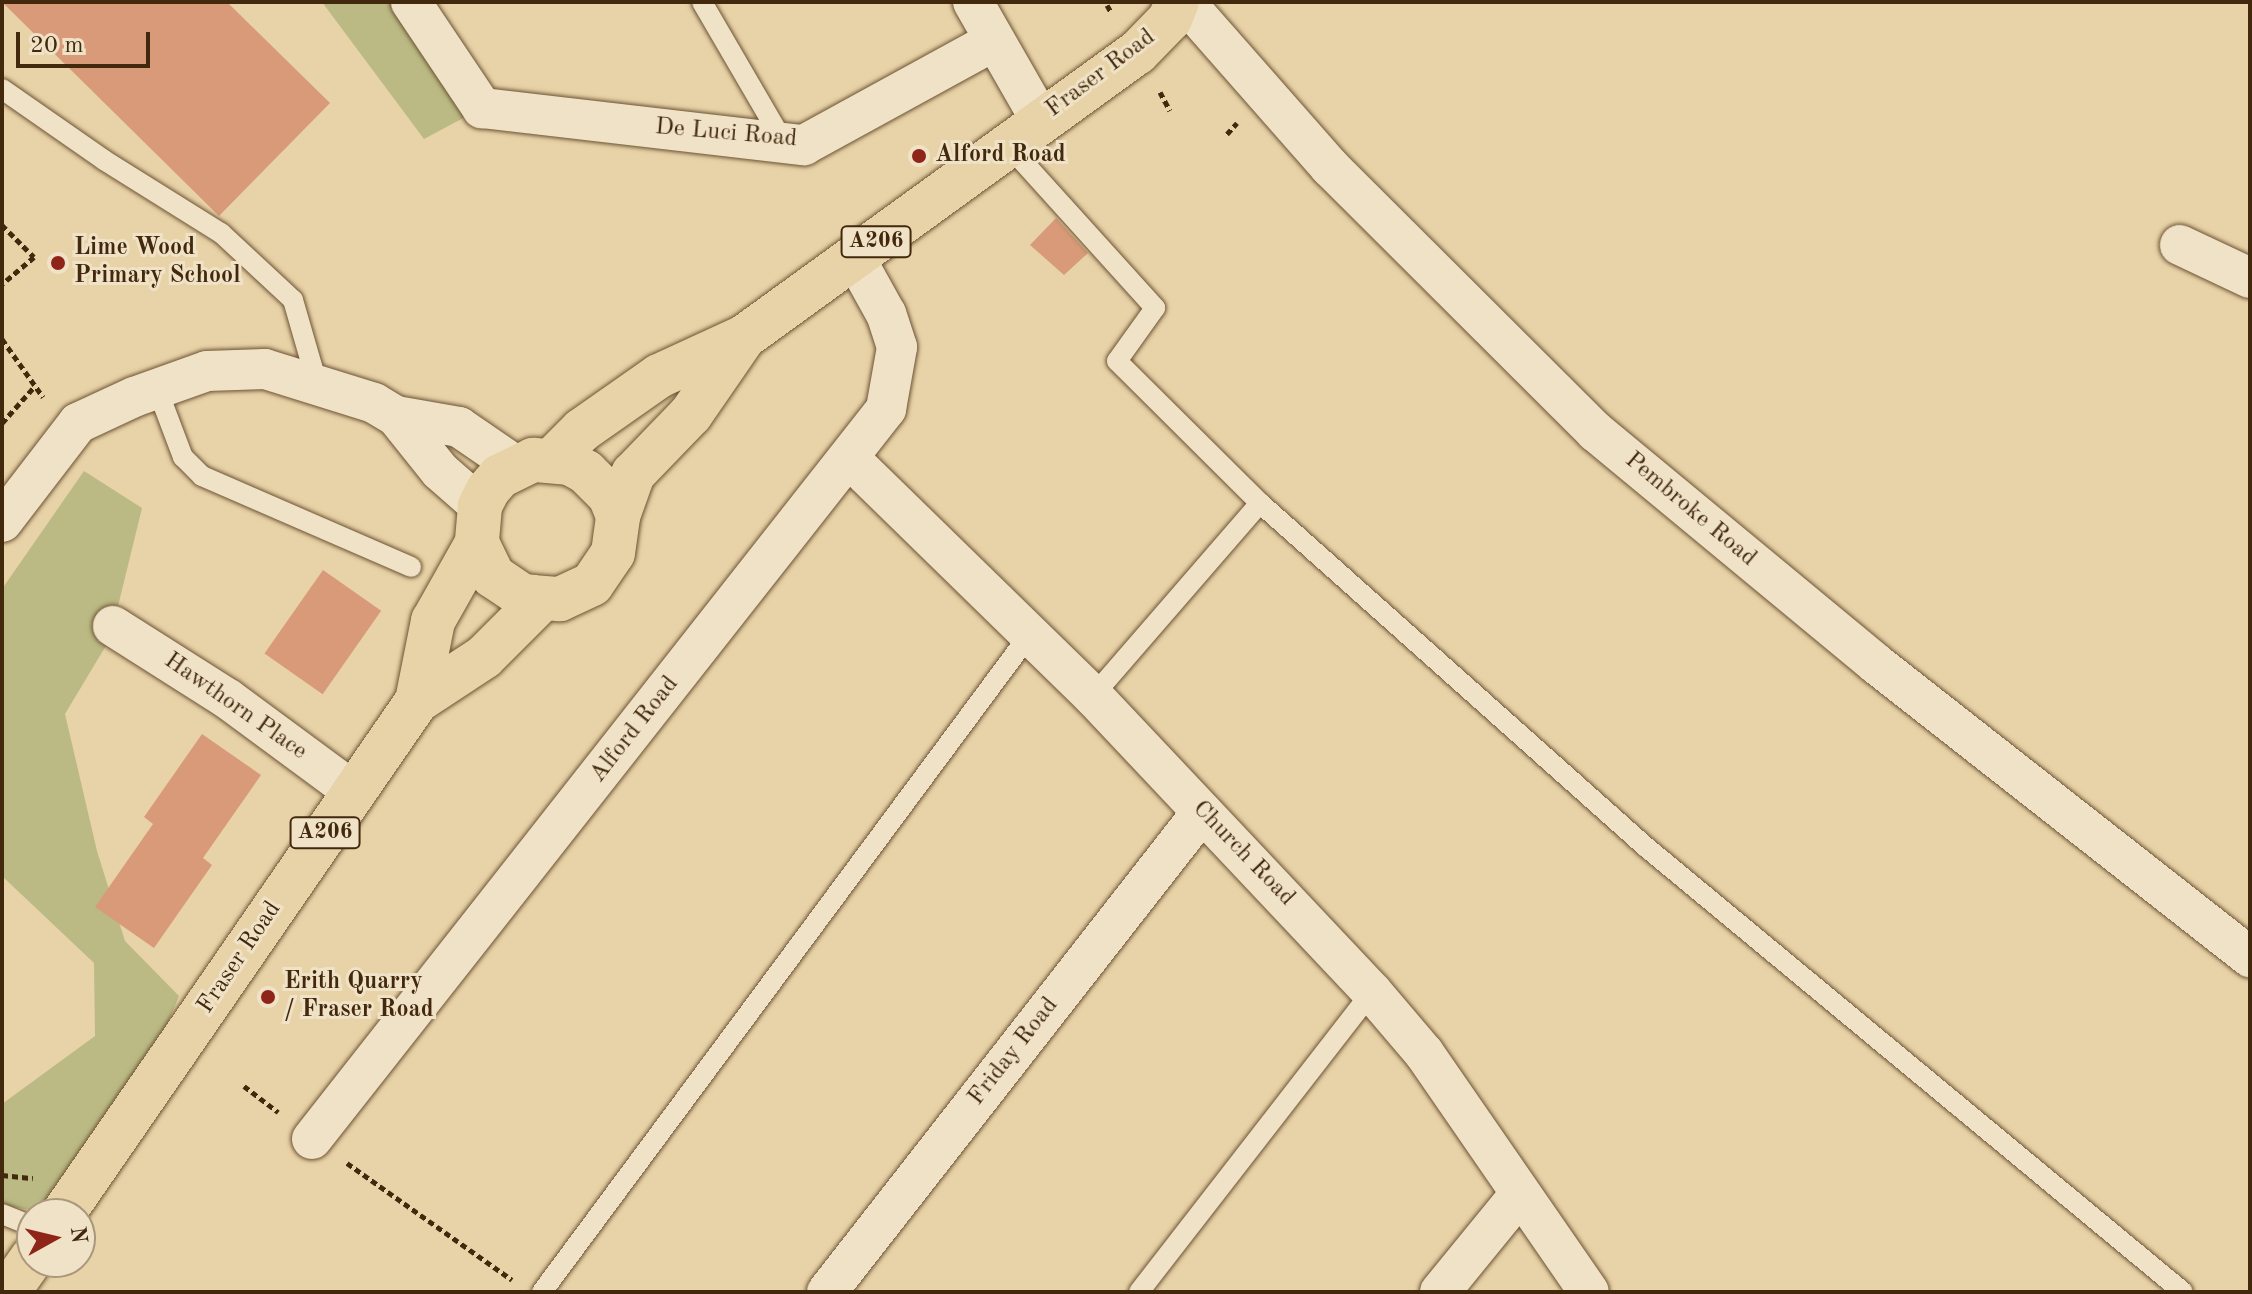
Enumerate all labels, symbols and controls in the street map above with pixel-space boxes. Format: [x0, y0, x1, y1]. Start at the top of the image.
scale bar [20, 16, 154, 66]
street label: Fraser Road [1041, 24, 1161, 124]
text: 20 m [30, 34, 84, 58]
street label: De Luci Road [654, 113, 798, 155]
place label: Alford Road [935, 142, 1066, 170]
marker: Alford Road [910, 147, 928, 165]
road number: A206 [840, 224, 912, 260]
place label: Lime Wood Primary School [74, 235, 241, 291]
marker: Lime Wood Primary School [49, 254, 67, 272]
street label: Pembroke Road [1618, 447, 1762, 573]
street label: Hawthorn Place [158, 647, 312, 767]
street label: Alford Road [584, 671, 686, 789]
street label: Church Road [1186, 795, 1300, 913]
road number: A206 [289, 815, 361, 851]
street label: Fraser Road [192, 896, 288, 1020]
place label: Erith Quarry / Fraser Road [284, 969, 434, 1025]
marker: Erith Quarry / Fraser Road [259, 988, 277, 1006]
street label: Friday Road [963, 992, 1065, 1112]
north arrow [16, 1198, 96, 1278]
text: N [66, 1225, 90, 1245]

